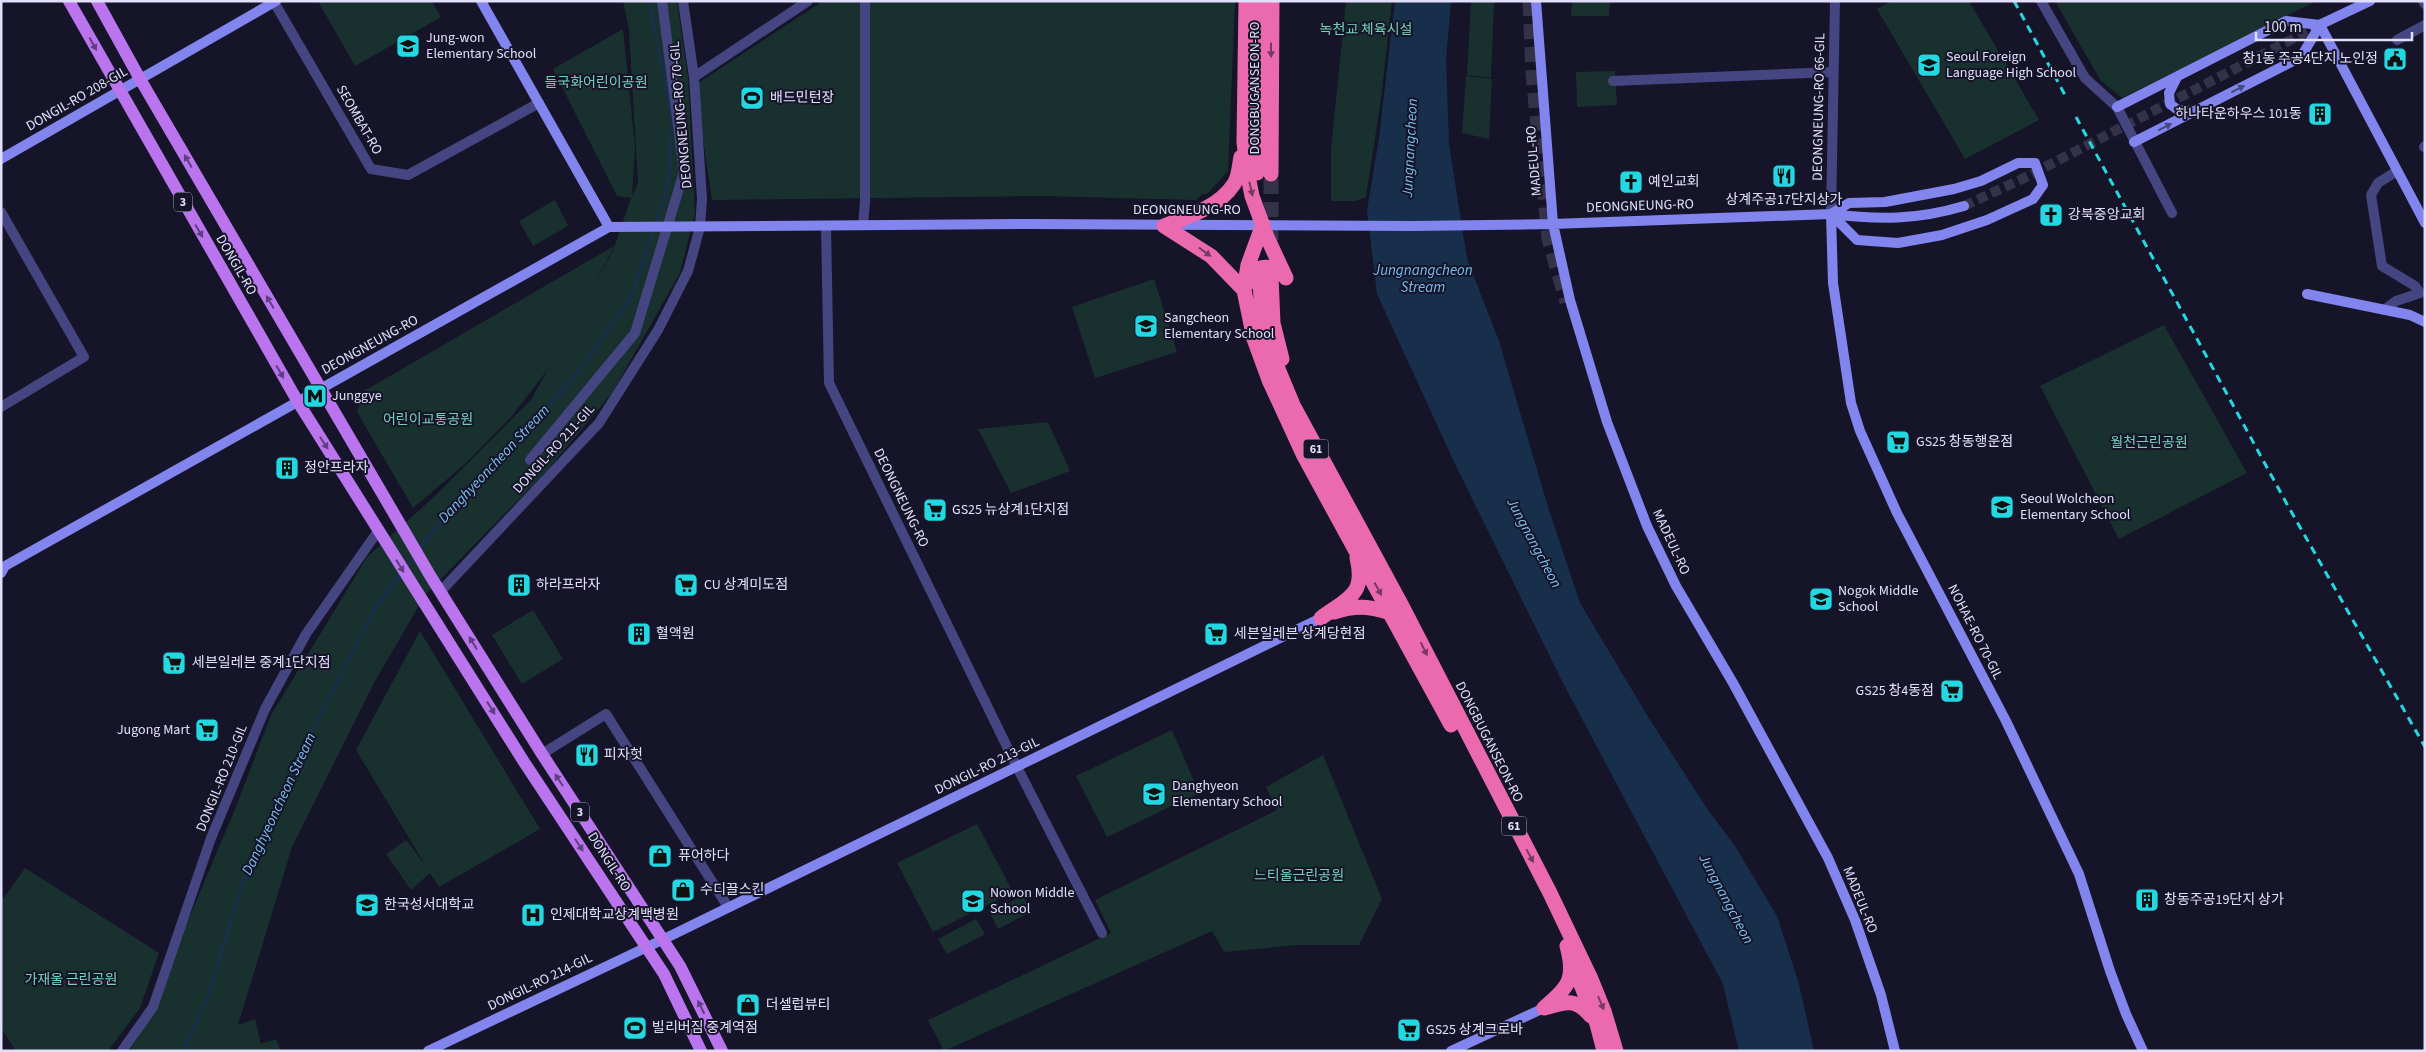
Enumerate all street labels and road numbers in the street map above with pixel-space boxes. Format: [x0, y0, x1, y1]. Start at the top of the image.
street label: DONGBUGANSEON-RO [1245, 22, 1265, 154]
street label: DEONGNEUNG-RO 66-GIL [1808, 33, 1830, 181]
street label: DEONGNEUNG-RO 70-GIL [665, 40, 697, 190]
street label: DONGIL-RO 208-GIL [23, 62, 132, 136]
street label: SEOMBAT-RO [331, 81, 387, 159]
street label: MADEUL-RO [1521, 125, 1547, 197]
road number: 3 [174, 192, 192, 212]
street label: DEONGNEUNG-RO [1586, 194, 1694, 218]
street label: DEONGNEUNG-RO [1133, 200, 1241, 220]
street label: DONGIL-RO [211, 231, 261, 299]
street label: DEONGNEUNG-RO [318, 310, 422, 380]
street label: DONGIL-RO 211-GIL [508, 400, 600, 498]
road number: 61 [1304, 439, 1328, 458]
street label: DEONGNEUNG-RO [868, 445, 934, 551]
street label: MADEUL-RO [1647, 506, 1695, 578]
street label: NOHAE-RO 70-GIL [1942, 581, 2008, 683]
street label: DONGBUGANSEON-RO [1450, 678, 1528, 806]
street label: DONGIL-RO 210-GIL [191, 721, 253, 835]
street label: DONGIL-RO 213-GIL [931, 732, 1043, 800]
road number: 3 [571, 802, 589, 822]
road number: 61 [1502, 816, 1526, 836]
street label: DONGIL-RO [582, 828, 636, 896]
street label: MADEUL-RO [1838, 864, 1882, 936]
street label: DONGIL-RO 214-GIL [484, 948, 596, 1016]

